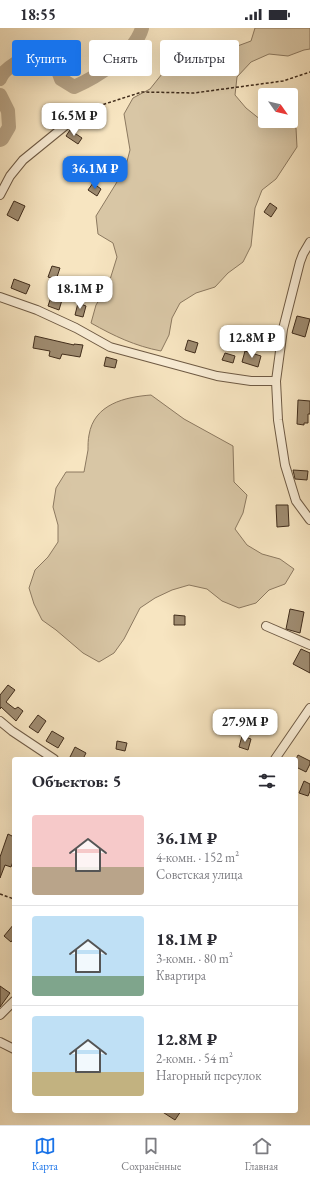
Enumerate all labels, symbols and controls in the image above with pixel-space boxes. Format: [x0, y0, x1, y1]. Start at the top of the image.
text: 18:55 [20, 5, 56, 24]
chip: Купить [12, 40, 81, 76]
chip: Снять [89, 40, 152, 76]
chip: Фильтры [160, 40, 239, 76]
north arrow [258, 88, 298, 128]
map controls [258, 88, 298, 128]
pin: 16.5M ₽ [37, 103, 111, 137]
text: 16.5M ₽ [51, 107, 97, 124]
pin: 36.1M ₽ [58, 156, 132, 190]
text: 36.1M ₽ [72, 160, 118, 177]
pin: 18.1M ₽ [43, 276, 117, 310]
text: 18.1M ₽ [57, 280, 103, 297]
pin: 12.8M ₽ [215, 325, 289, 359]
text: 12.8M ₽ [229, 329, 275, 346]
pin: 27.9M ₽ [208, 709, 282, 743]
text: 27.9M ₽ [222, 713, 268, 730]
text: Объектов: 5 [32, 770, 122, 792]
icon: filters [256, 770, 278, 792]
text: 36.1M ₽ [156, 827, 217, 849]
icon: home [64, 831, 112, 879]
text: 4-комн. · 152 m² [156, 849, 239, 866]
text: Советская улица [156, 866, 243, 883]
text: 18.1M ₽ [156, 928, 217, 950]
icon: home [64, 932, 112, 980]
text: 3-комн. · 80 m² [156, 950, 233, 967]
text: Квартира [156, 967, 206, 984]
text: 12.8M ₽ [156, 1028, 217, 1050]
icon: home [64, 1032, 112, 1080]
text: 2-комн. · 54 m² [156, 1050, 233, 1067]
text: Нагорный переулок [156, 1067, 261, 1084]
tab: Карта [32, 1135, 58, 1173]
tab: Сохранённые [121, 1135, 181, 1173]
tab: Главная [245, 1135, 278, 1173]

